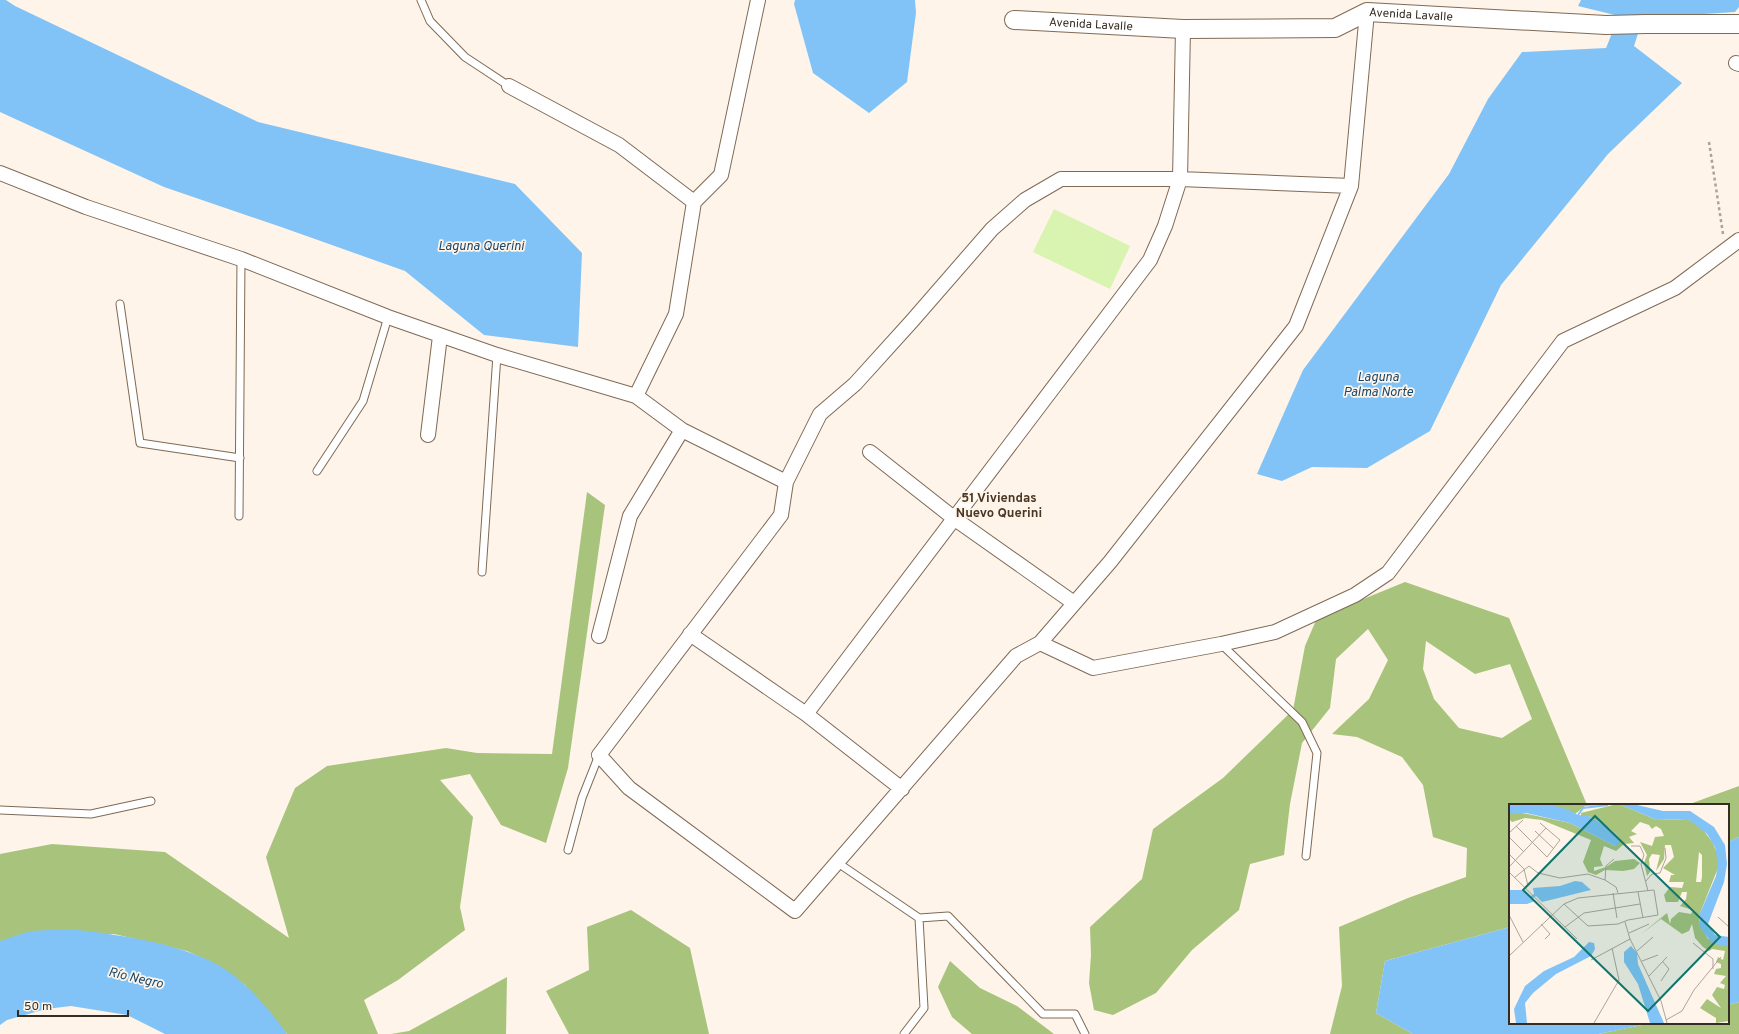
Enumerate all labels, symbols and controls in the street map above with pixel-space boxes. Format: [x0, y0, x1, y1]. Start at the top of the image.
street label: Avenida Lavalle [1369, 5, 1453, 26]
street label: Avenida Lavalle [1048, 15, 1133, 35]
water label: Laguna Querini [438, 239, 525, 255]
water label: Laguna Palma Norte [1343, 370, 1413, 401]
district label: 51 Viviendas Nuevo Querini [956, 491, 1042, 522]
inset map [1509, 804, 1729, 1024]
water label: Río Negro [107, 965, 165, 993]
scale bar [18, 992, 128, 1018]
text: 50 m [24, 999, 52, 1015]

